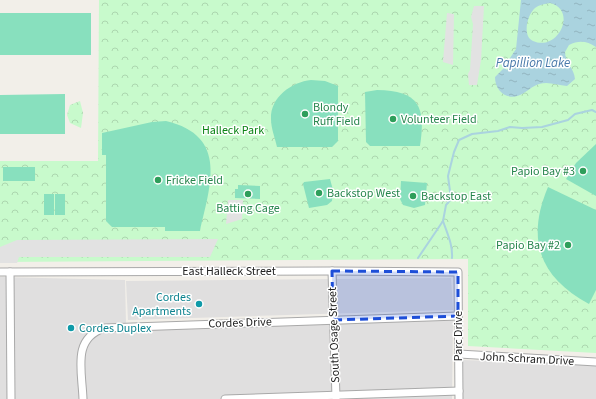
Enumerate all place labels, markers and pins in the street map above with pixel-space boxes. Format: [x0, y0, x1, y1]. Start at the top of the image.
place label: Blondy Ruff Field [313, 99, 360, 130]
marker: Blondy Ruff Field [300, 109, 310, 119]
place label: Volunteer Field [401, 111, 477, 128]
marker: Volunteer Field [388, 114, 398, 124]
place label: Papio Bay #3 [511, 163, 575, 180]
marker: Papio Bay #3 [578, 166, 588, 176]
place label: Fricke Field [166, 172, 223, 189]
marker: Fricke Field [153, 175, 163, 185]
place label: Backstop West [327, 185, 400, 202]
marker: Backstop West [314, 188, 324, 198]
place label: Backstop East [421, 188, 491, 205]
marker: Batting Cage [243, 189, 253, 199]
marker: Backstop East [408, 191, 418, 201]
place label: Batting Cage [216, 200, 280, 217]
place label: Papio Bay #2 [496, 237, 560, 254]
marker: Papio Bay #2 [563, 240, 573, 250]
place label: Cordes Apartments [132, 289, 191, 320]
marker: Cordes Apartments [194, 299, 204, 309]
place label: Cordes Duplex [79, 320, 152, 337]
marker: Cordes Duplex [66, 323, 76, 333]

